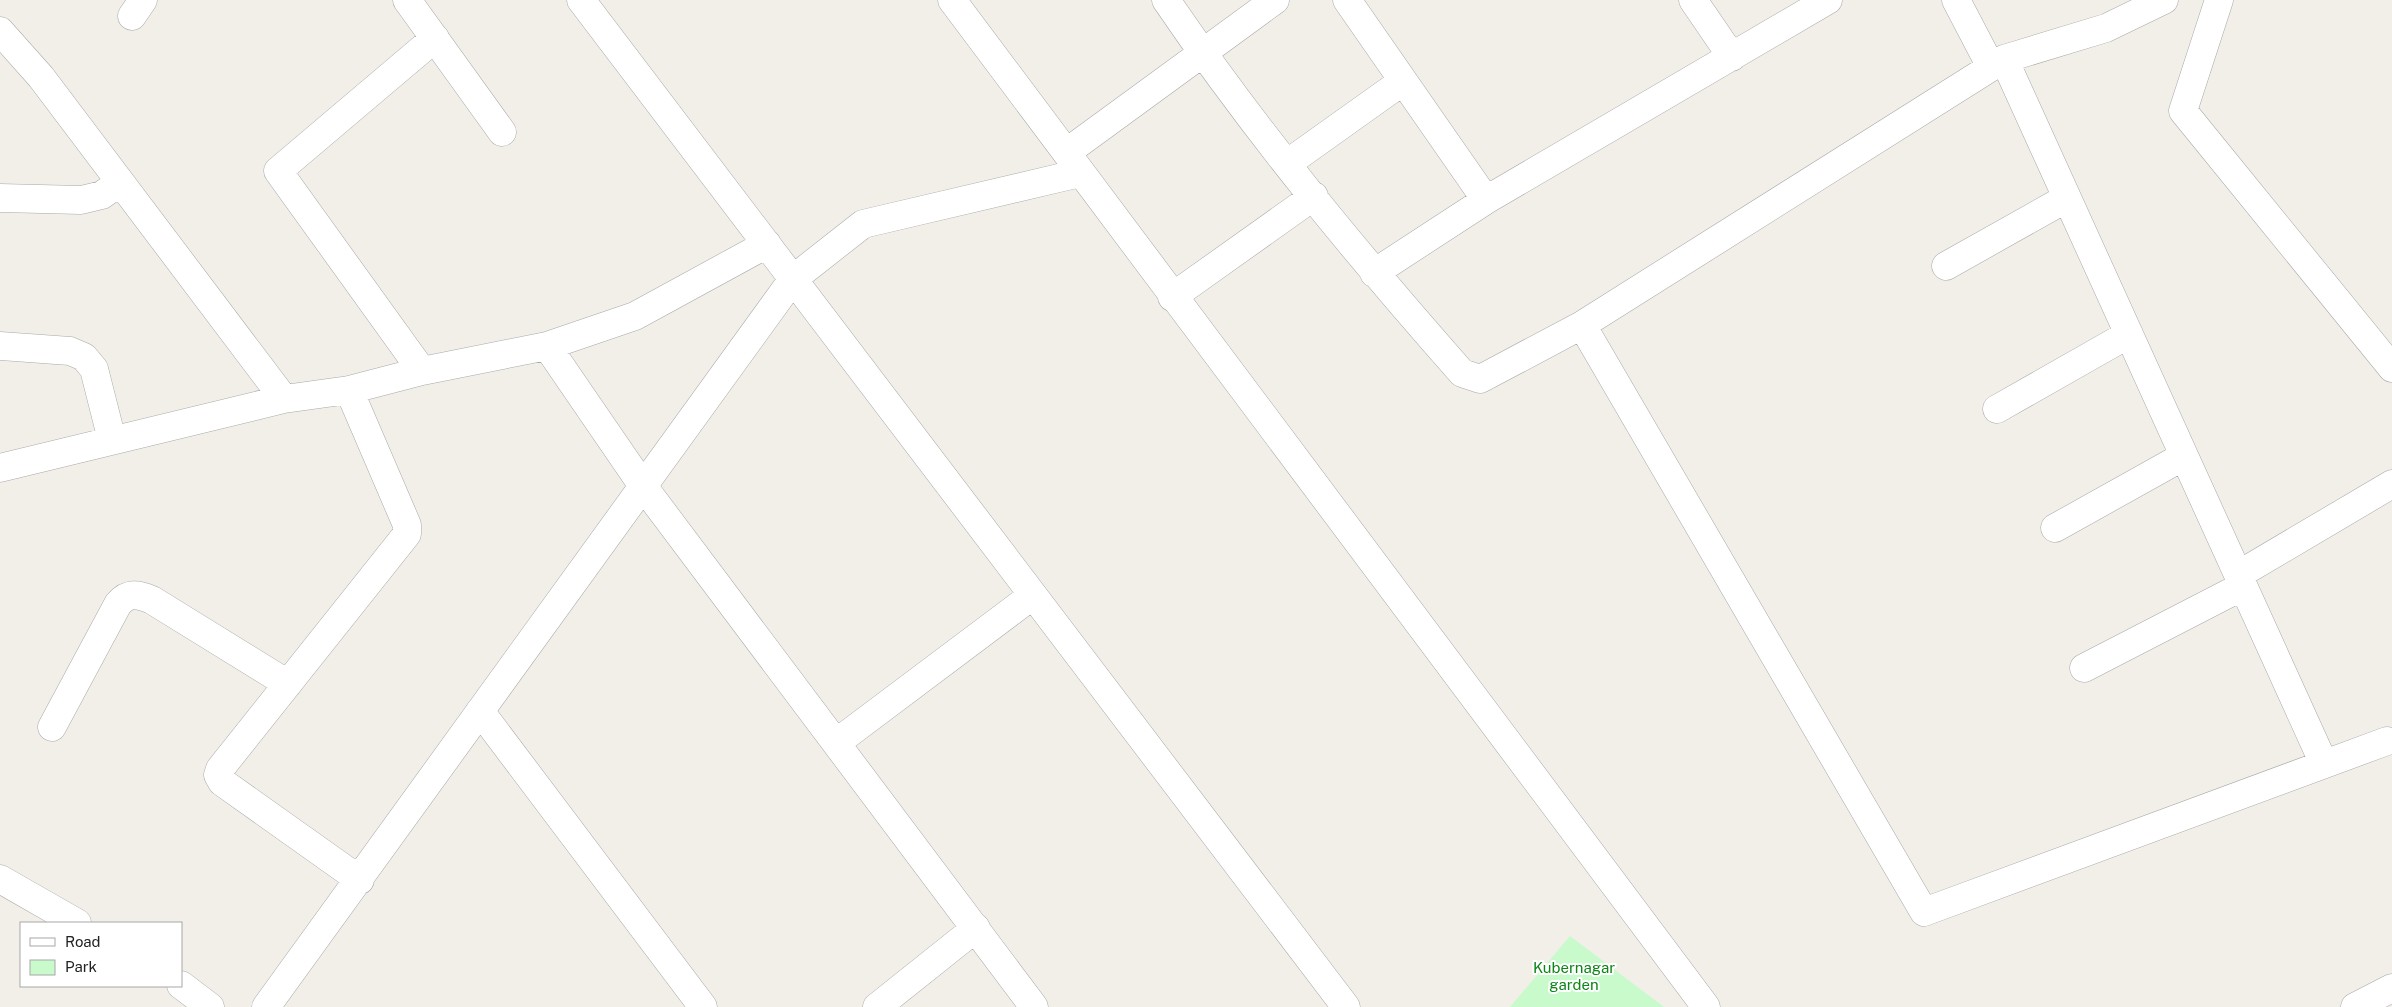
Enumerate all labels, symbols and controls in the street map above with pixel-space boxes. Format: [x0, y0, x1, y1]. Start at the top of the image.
legend [20, 922, 182, 987]
text: Road [65, 933, 101, 950]
text: Park [65, 958, 97, 975]
park label: Kubernagar garden [1533, 959, 1615, 993]

